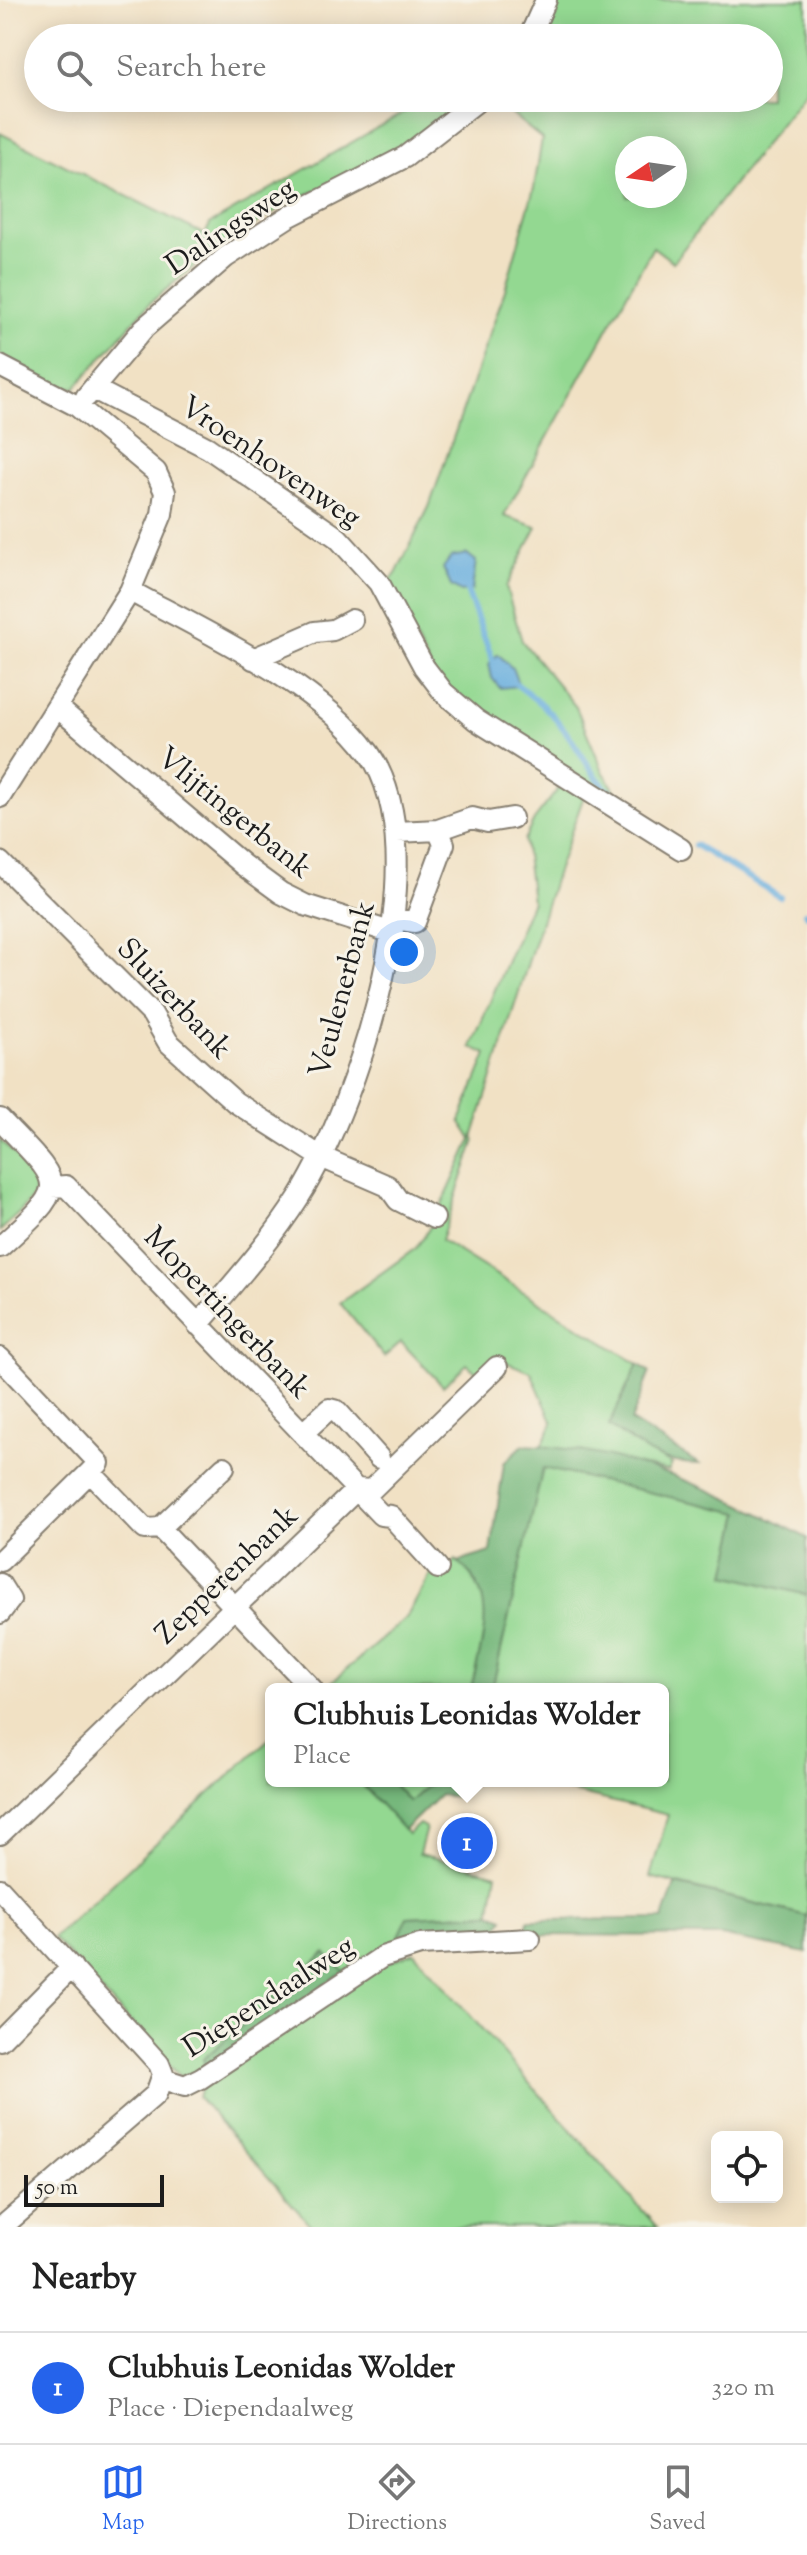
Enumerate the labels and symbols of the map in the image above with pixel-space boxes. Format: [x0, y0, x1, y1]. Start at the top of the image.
north arrow [615, 136, 687, 208]
street label: Dalingsweg [158, 169, 305, 287]
street label: Vroenhovenweg [170, 386, 369, 540]
street label: Vlijtingerbank [146, 738, 321, 890]
street label: Veulenerbank [299, 897, 388, 1083]
street label: Sluizerbank [105, 929, 241, 1070]
your location [384, 932, 424, 972]
street label: Mopertingerbank [133, 1218, 320, 1410]
street label: Zepperenbank [146, 1496, 309, 1655]
pin: 1 [441, 1813, 493, 1873]
street label: Diependaalweg [175, 1926, 364, 2070]
scale bar [24, 2171, 164, 2207]

